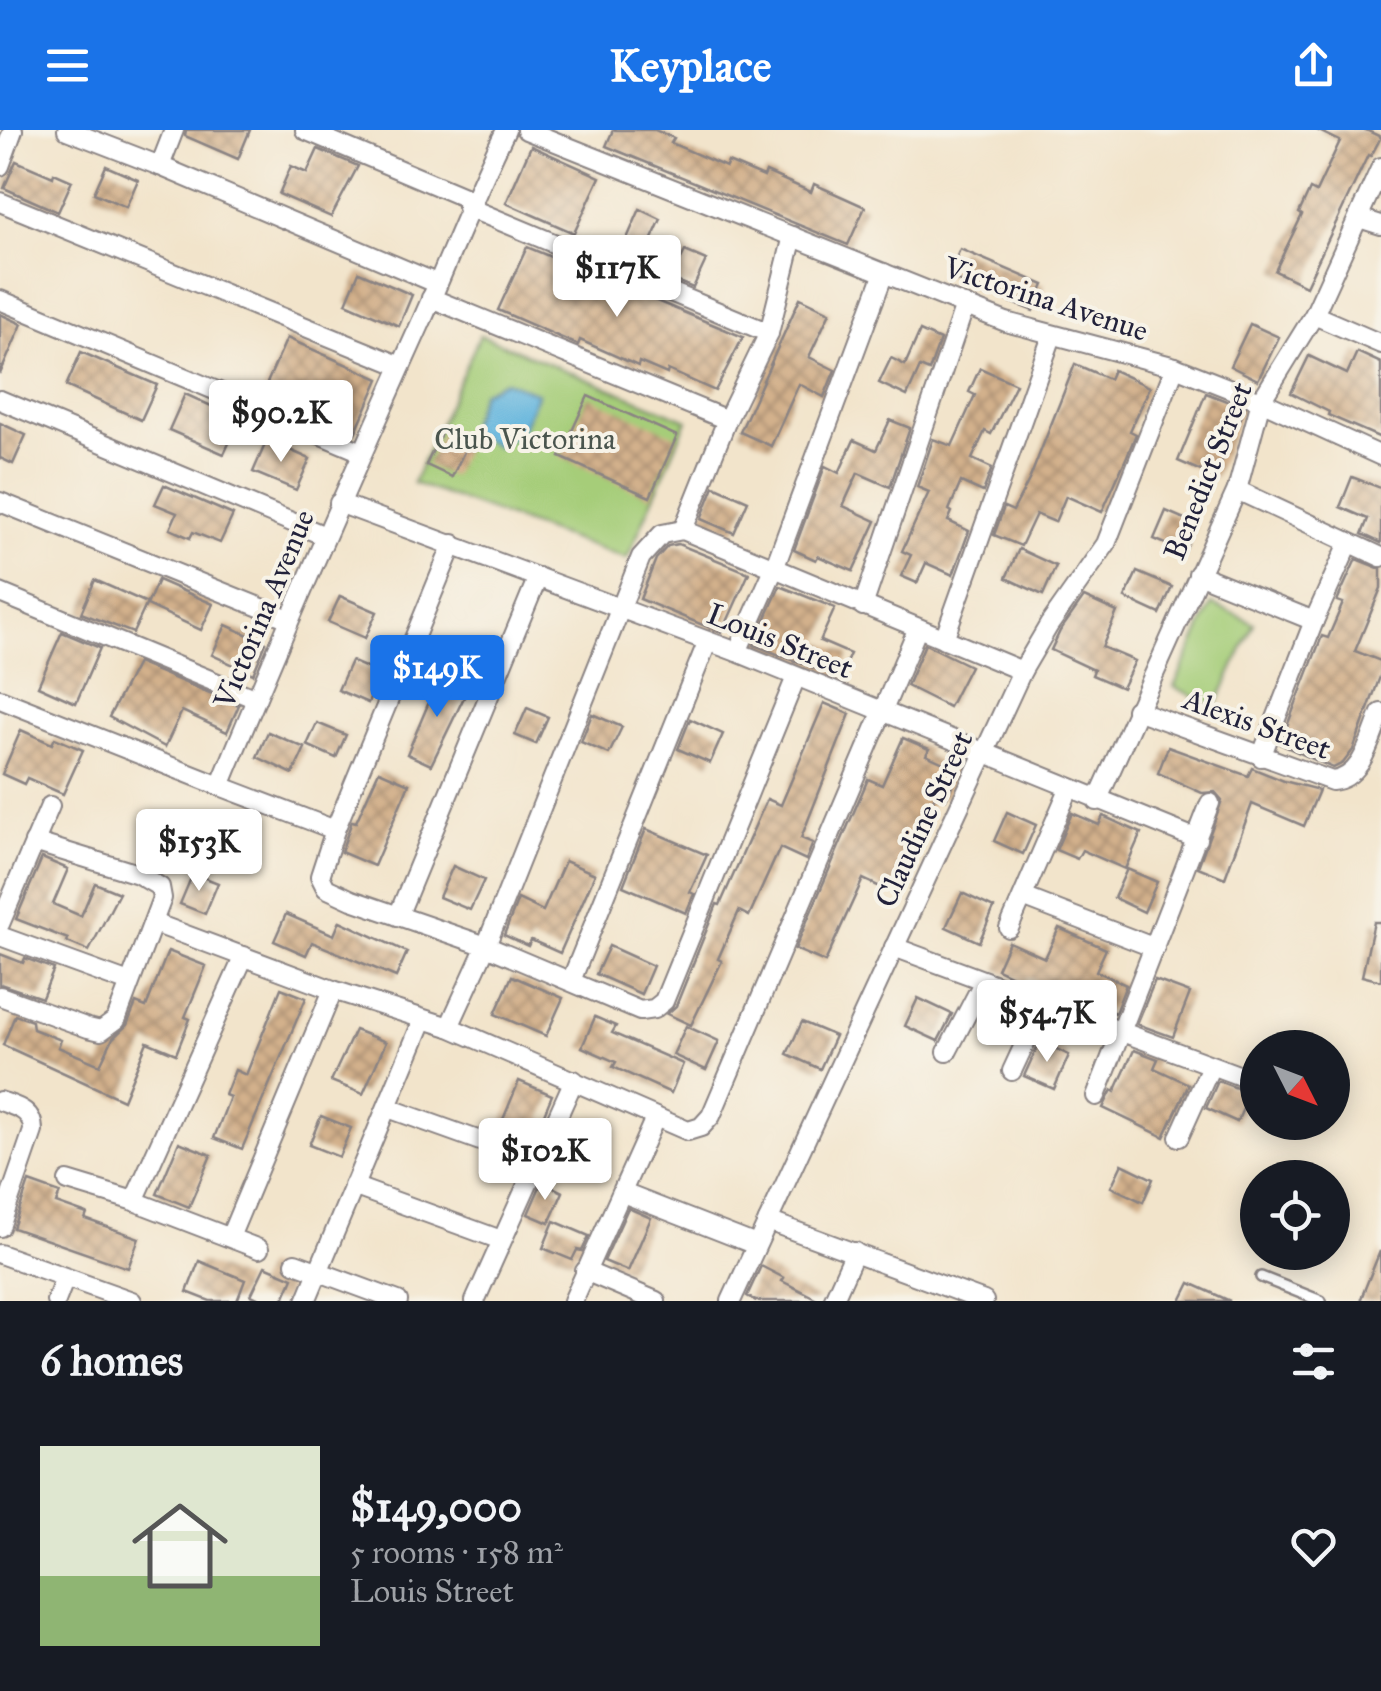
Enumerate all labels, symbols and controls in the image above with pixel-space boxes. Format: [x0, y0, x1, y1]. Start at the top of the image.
icon: menu [40, 38, 95, 93]
text: Keyplace [609, 38, 772, 93]
icon: share [1286, 38, 1341, 93]
pin: $117K [547, 235, 687, 320]
text: $117K [575, 248, 659, 287]
street label: Victorina Avenue [938, 249, 1153, 349]
street label: Benedict Street [1156, 377, 1260, 565]
pin: $90.2K [200, 380, 362, 465]
text: $90.2K [231, 393, 331, 432]
park label: Club Victorina [434, 421, 616, 457]
street label: Victorina Avenue [206, 504, 322, 715]
street label: Louis Street [702, 596, 858, 687]
pin: $149K [367, 635, 507, 720]
text: $149K [392, 648, 482, 687]
street label: Alexis Street [1177, 680, 1336, 767]
street label: Claudine Street [867, 725, 981, 913]
pin: $153K [129, 809, 269, 894]
text: $153K [158, 822, 240, 861]
pin: $54.7K [966, 980, 1128, 1065]
text: $54.7K [999, 993, 1095, 1032]
north arrow [1240, 1030, 1350, 1140]
map controls [1240, 1030, 1350, 1270]
pin: $102K [475, 1118, 615, 1203]
text: $102K [501, 1131, 589, 1170]
button: locate [1240, 1160, 1350, 1270]
icon: filters [1286, 1334, 1341, 1389]
text: 6 homes [40, 1335, 183, 1387]
text: $149,000 [350, 1481, 522, 1533]
icon: home [120, 1486, 240, 1606]
icon: heart [1286, 1519, 1341, 1574]
text: 5 rooms · 158 m² [350, 1533, 563, 1572]
text: Louis Street [350, 1572, 514, 1611]

